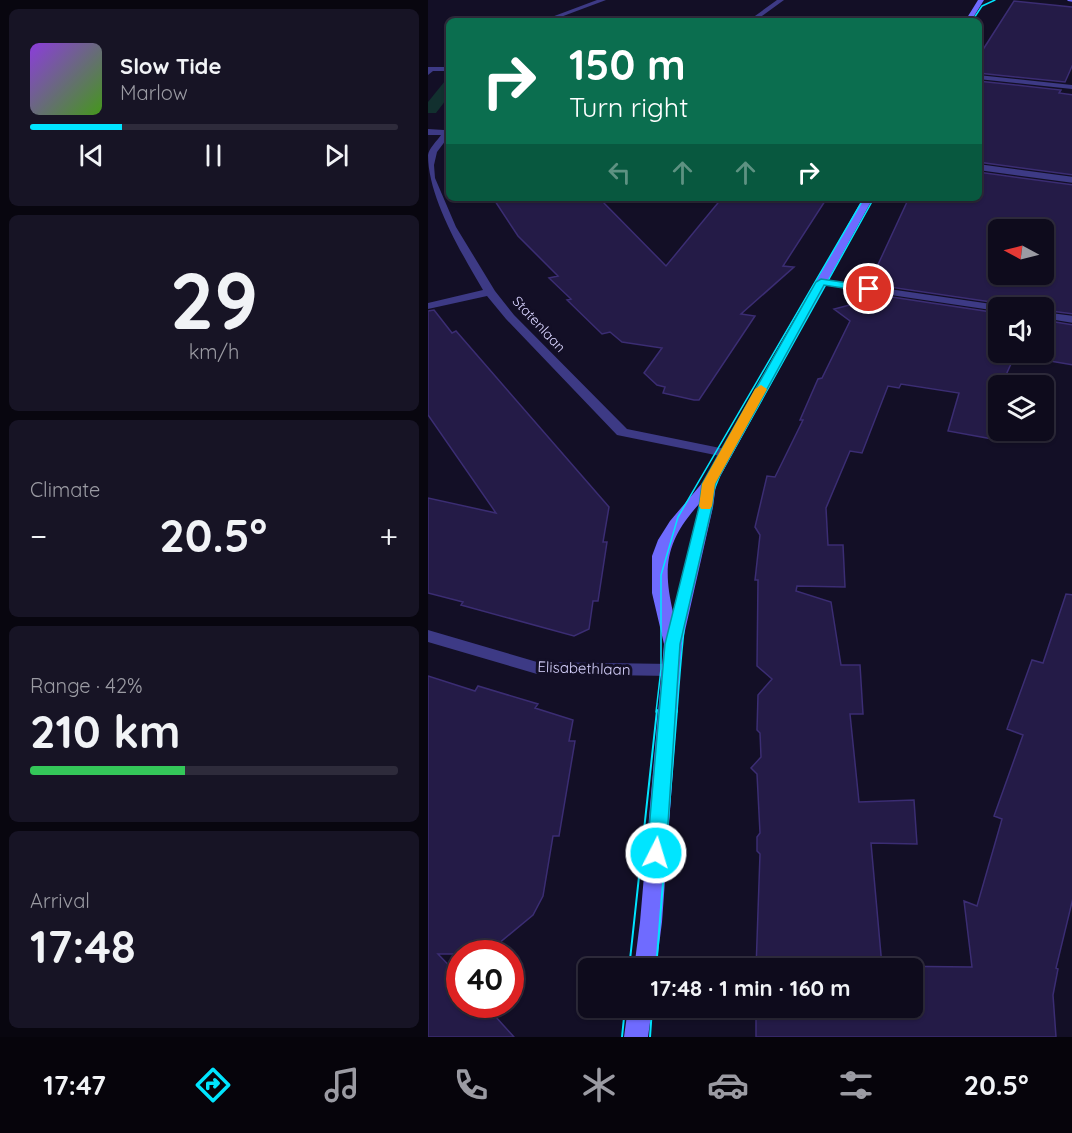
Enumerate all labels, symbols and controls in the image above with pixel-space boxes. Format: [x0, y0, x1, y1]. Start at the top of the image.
text: 150 m [569, 38, 686, 91]
icon: right [470, 42, 548, 120]
text: Slow Tide [120, 52, 221, 80]
text: Marlow [120, 80, 188, 105]
text: Turn right [569, 90, 688, 124]
icon: previous [75, 139, 108, 172]
icon: pause [197, 139, 230, 172]
icon: next [320, 139, 353, 172]
icon: left [603, 156, 636, 189]
icon: ahead [666, 156, 699, 189]
icon: ahead [729, 156, 762, 189]
icon: right [792, 156, 825, 189]
north arrow [988, 219, 1054, 285]
map controls [988, 219, 1054, 441]
text: 29 [170, 251, 258, 349]
pin [843, 263, 894, 314]
icon: arrive [852, 272, 885, 305]
street label: Statenlaan [508, 292, 570, 356]
button: sound [988, 297, 1054, 363]
text: km/h [189, 339, 239, 364]
button: layers [988, 375, 1054, 441]
text: Climate [30, 477, 100, 502]
text: 20.5° [159, 507, 267, 563]
text: − [30, 515, 47, 556]
text: + [379, 515, 398, 556]
street label: Elisabethlaan [537, 657, 631, 679]
text: Range · 42% [30, 673, 143, 698]
text: 210 km [30, 703, 180, 759]
position arrow [624, 821, 688, 885]
text: Arrival [30, 888, 90, 913]
text: 17:48 [30, 918, 136, 974]
speed limit sign: 40 [446, 940, 524, 1018]
text: 17:48 · 1 min · 160 m [650, 974, 851, 1002]
icon: directions [192, 1064, 234, 1106]
icon: music [321, 1064, 363, 1106]
icon: phone [450, 1064, 492, 1106]
icon: climate [578, 1064, 620, 1106]
icon: car [707, 1064, 749, 1106]
icon: filters [835, 1064, 877, 1106]
text: 17:47 [43, 1068, 106, 1102]
text: 20.5° [964, 1068, 1029, 1102]

